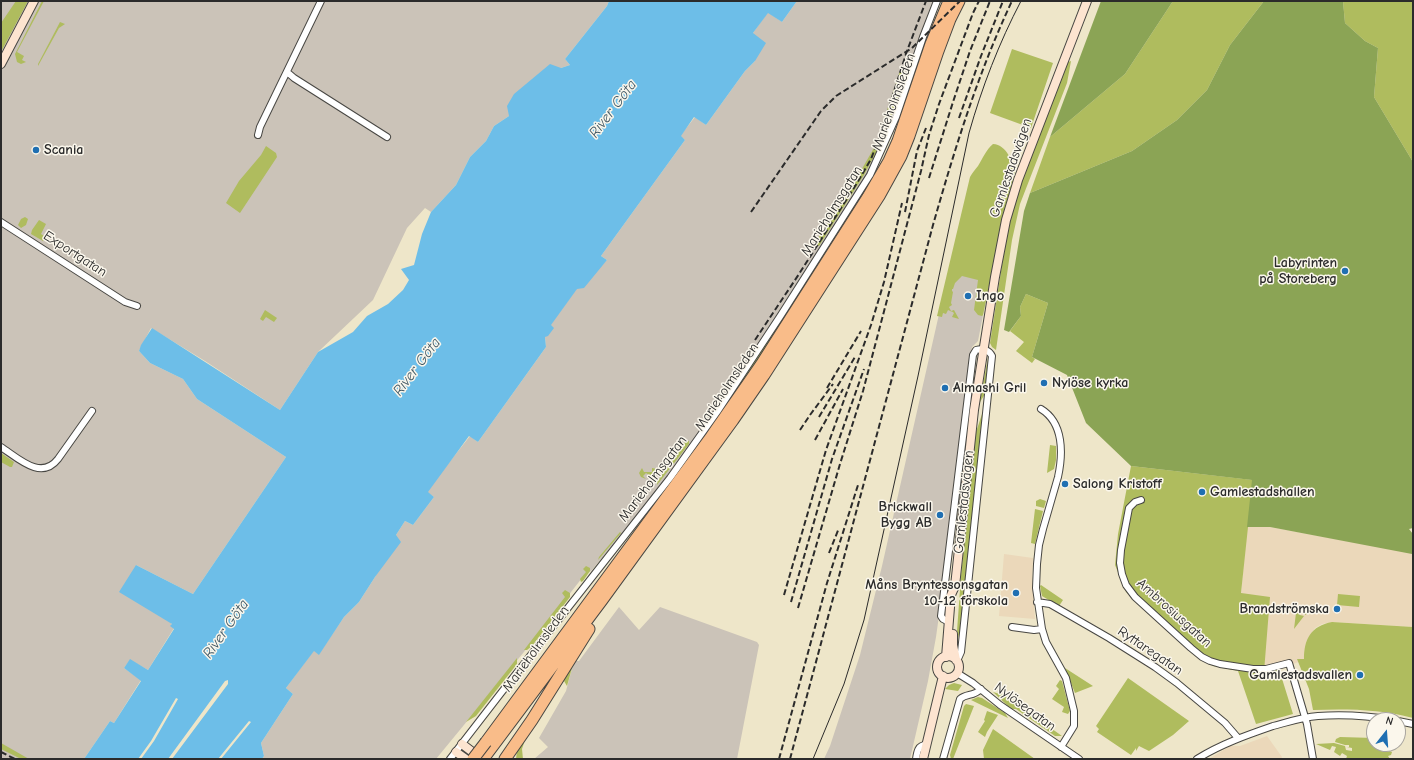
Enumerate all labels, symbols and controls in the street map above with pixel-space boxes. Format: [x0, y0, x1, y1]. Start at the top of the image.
street label: Marieholmsleden [869, 51, 919, 153]
water label: River Göta [585, 76, 641, 142]
street label: Gamlestadsvägen [986, 116, 1036, 220]
place label: Scania [44, 142, 83, 158]
marker: Scania [31, 145, 41, 155]
street label: Marieholmsgatan [798, 163, 866, 259]
street label: Exportgatan [40, 227, 110, 281]
place label: Labyrinten på Storeberg [1259, 255, 1337, 288]
marker: Labyrinten på Storeberg [1340, 266, 1350, 276]
place label: Ingo [976, 288, 1004, 304]
marker: Ingo [963, 291, 973, 301]
water label: River Göta [389, 334, 445, 400]
street label: Marieholmsleden [691, 340, 763, 434]
place label: Nylöse kyrka [1052, 375, 1128, 391]
marker: Nylöse kyrka [1039, 378, 1049, 388]
place label: Almashi Gril [953, 380, 1026, 396]
marker: Almashi Gril [940, 383, 950, 393]
street label: Marieholmsgatan [615, 433, 691, 525]
street label: Gamlestadsvägen [950, 450, 978, 554]
place label: Salong Kristoff [1073, 476, 1162, 492]
marker: Salong Kristoff [1060, 479, 1070, 489]
place label: Gamlestadshallen [1210, 484, 1314, 500]
marker: Gamlestadshallen [1197, 487, 1207, 497]
place label: Brickwall Bygg AB [879, 499, 932, 532]
marker: Brickwall Bygg AB [935, 510, 945, 520]
street label: Ambrosiusgatan [1133, 575, 1215, 651]
place label: Måns Bryntessonsgatan 10-12 förskola [865, 577, 1008, 610]
marker: Måns Bryntessonsgatan 10-12 förskola [1011, 588, 1021, 598]
water label: River Göta [199, 596, 253, 662]
place label: Brandströmska [1239, 601, 1329, 617]
street label: Marieholmsleden [499, 603, 573, 695]
marker: Brandströmska [1332, 604, 1342, 614]
street label: Ryttaregatan [1114, 623, 1186, 679]
place label: Gamlestadsvallen [1249, 667, 1352, 683]
marker: Gamlestadsvallen [1355, 670, 1365, 680]
street label: Nylösegatan [991, 679, 1059, 735]
north arrow [1366, 712, 1406, 752]
text: N [1384, 714, 1395, 728]

